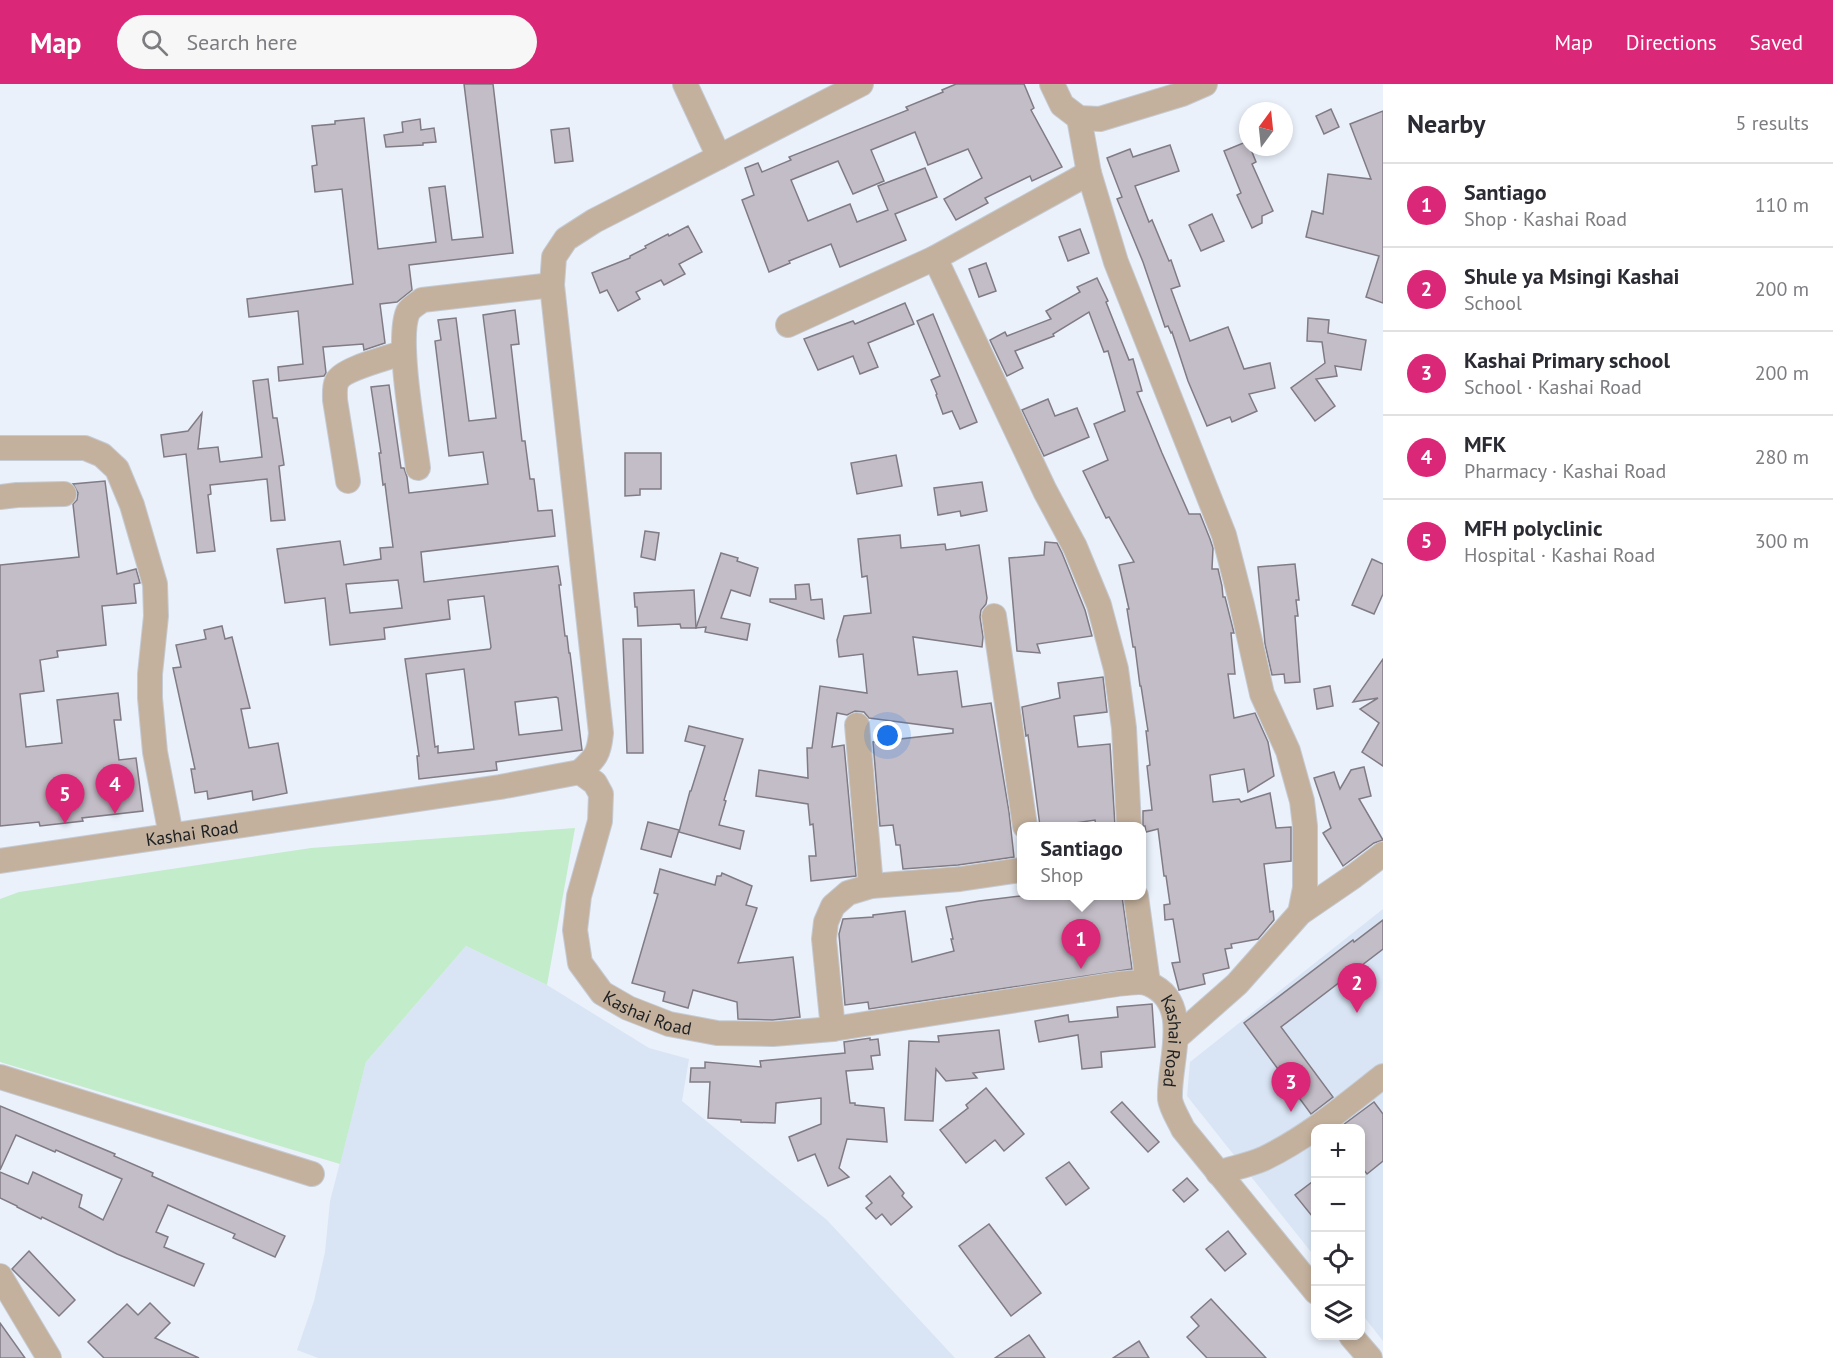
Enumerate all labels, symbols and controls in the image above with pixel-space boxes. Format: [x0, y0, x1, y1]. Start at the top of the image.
search box [117, 15, 537, 69]
text: Map [30, 24, 81, 61]
icon: search [138, 26, 171, 59]
text: Search here [186, 28, 297, 56]
text: Map [1554, 29, 1593, 56]
text: Directions [1626, 29, 1717, 56]
text: Saved [1750, 29, 1803, 56]
north arrow [1239, 102, 1293, 156]
text: Nearby [1407, 107, 1485, 140]
text: 5 results [1736, 110, 1809, 136]
text: Santiago [1464, 178, 1547, 206]
text: 1 [1421, 192, 1432, 218]
text: 110 m [1755, 192, 1809, 218]
text: Shop · Kashai Road [1464, 206, 1627, 232]
text: Shule ya Msingi Kashai [1464, 262, 1680, 290]
text: 2 [1421, 276, 1432, 302]
text: 200 m [1755, 276, 1809, 302]
text: School [1464, 290, 1522, 316]
text: Kashai Primary school [1464, 346, 1670, 374]
text: 3 [1421, 360, 1432, 386]
text: 200 m [1755, 360, 1809, 386]
text: School · Kashai Road [1464, 374, 1642, 400]
text: MFK [1464, 430, 1506, 458]
text: 4 [1421, 444, 1432, 470]
text: 280 m [1755, 444, 1809, 470]
text: Pharmacy · Kashai Road [1464, 458, 1666, 484]
text: MFH polyclinic [1464, 514, 1603, 542]
text: 5 [1421, 528, 1432, 554]
text: 300 m [1755, 528, 1809, 554]
text: Hospital · Kashai Road [1464, 542, 1655, 568]
your location [873, 721, 902, 750]
pin: 4 [96, 764, 134, 814]
pin: 5 [46, 774, 84, 824]
street label: Kashai Road [144, 814, 240, 851]
popup [1017, 822, 1146, 900]
text: Santiago [1040, 834, 1123, 862]
text: Shop [1040, 862, 1083, 888]
pin: 1 [1062, 920, 1100, 969]
pin: 2 [1338, 964, 1376, 1013]
street label: Kashai Road [599, 985, 694, 1040]
street label: Kashai Road [1156, 990, 1187, 1088]
pin: 3 [1272, 1062, 1310, 1112]
map controls [1311, 1124, 1365, 1340]
button: + [1311, 1124, 1365, 1178]
button: − [1311, 1178, 1365, 1232]
button: locate [1311, 1232, 1365, 1286]
button: layers [1311, 1286, 1365, 1340]

